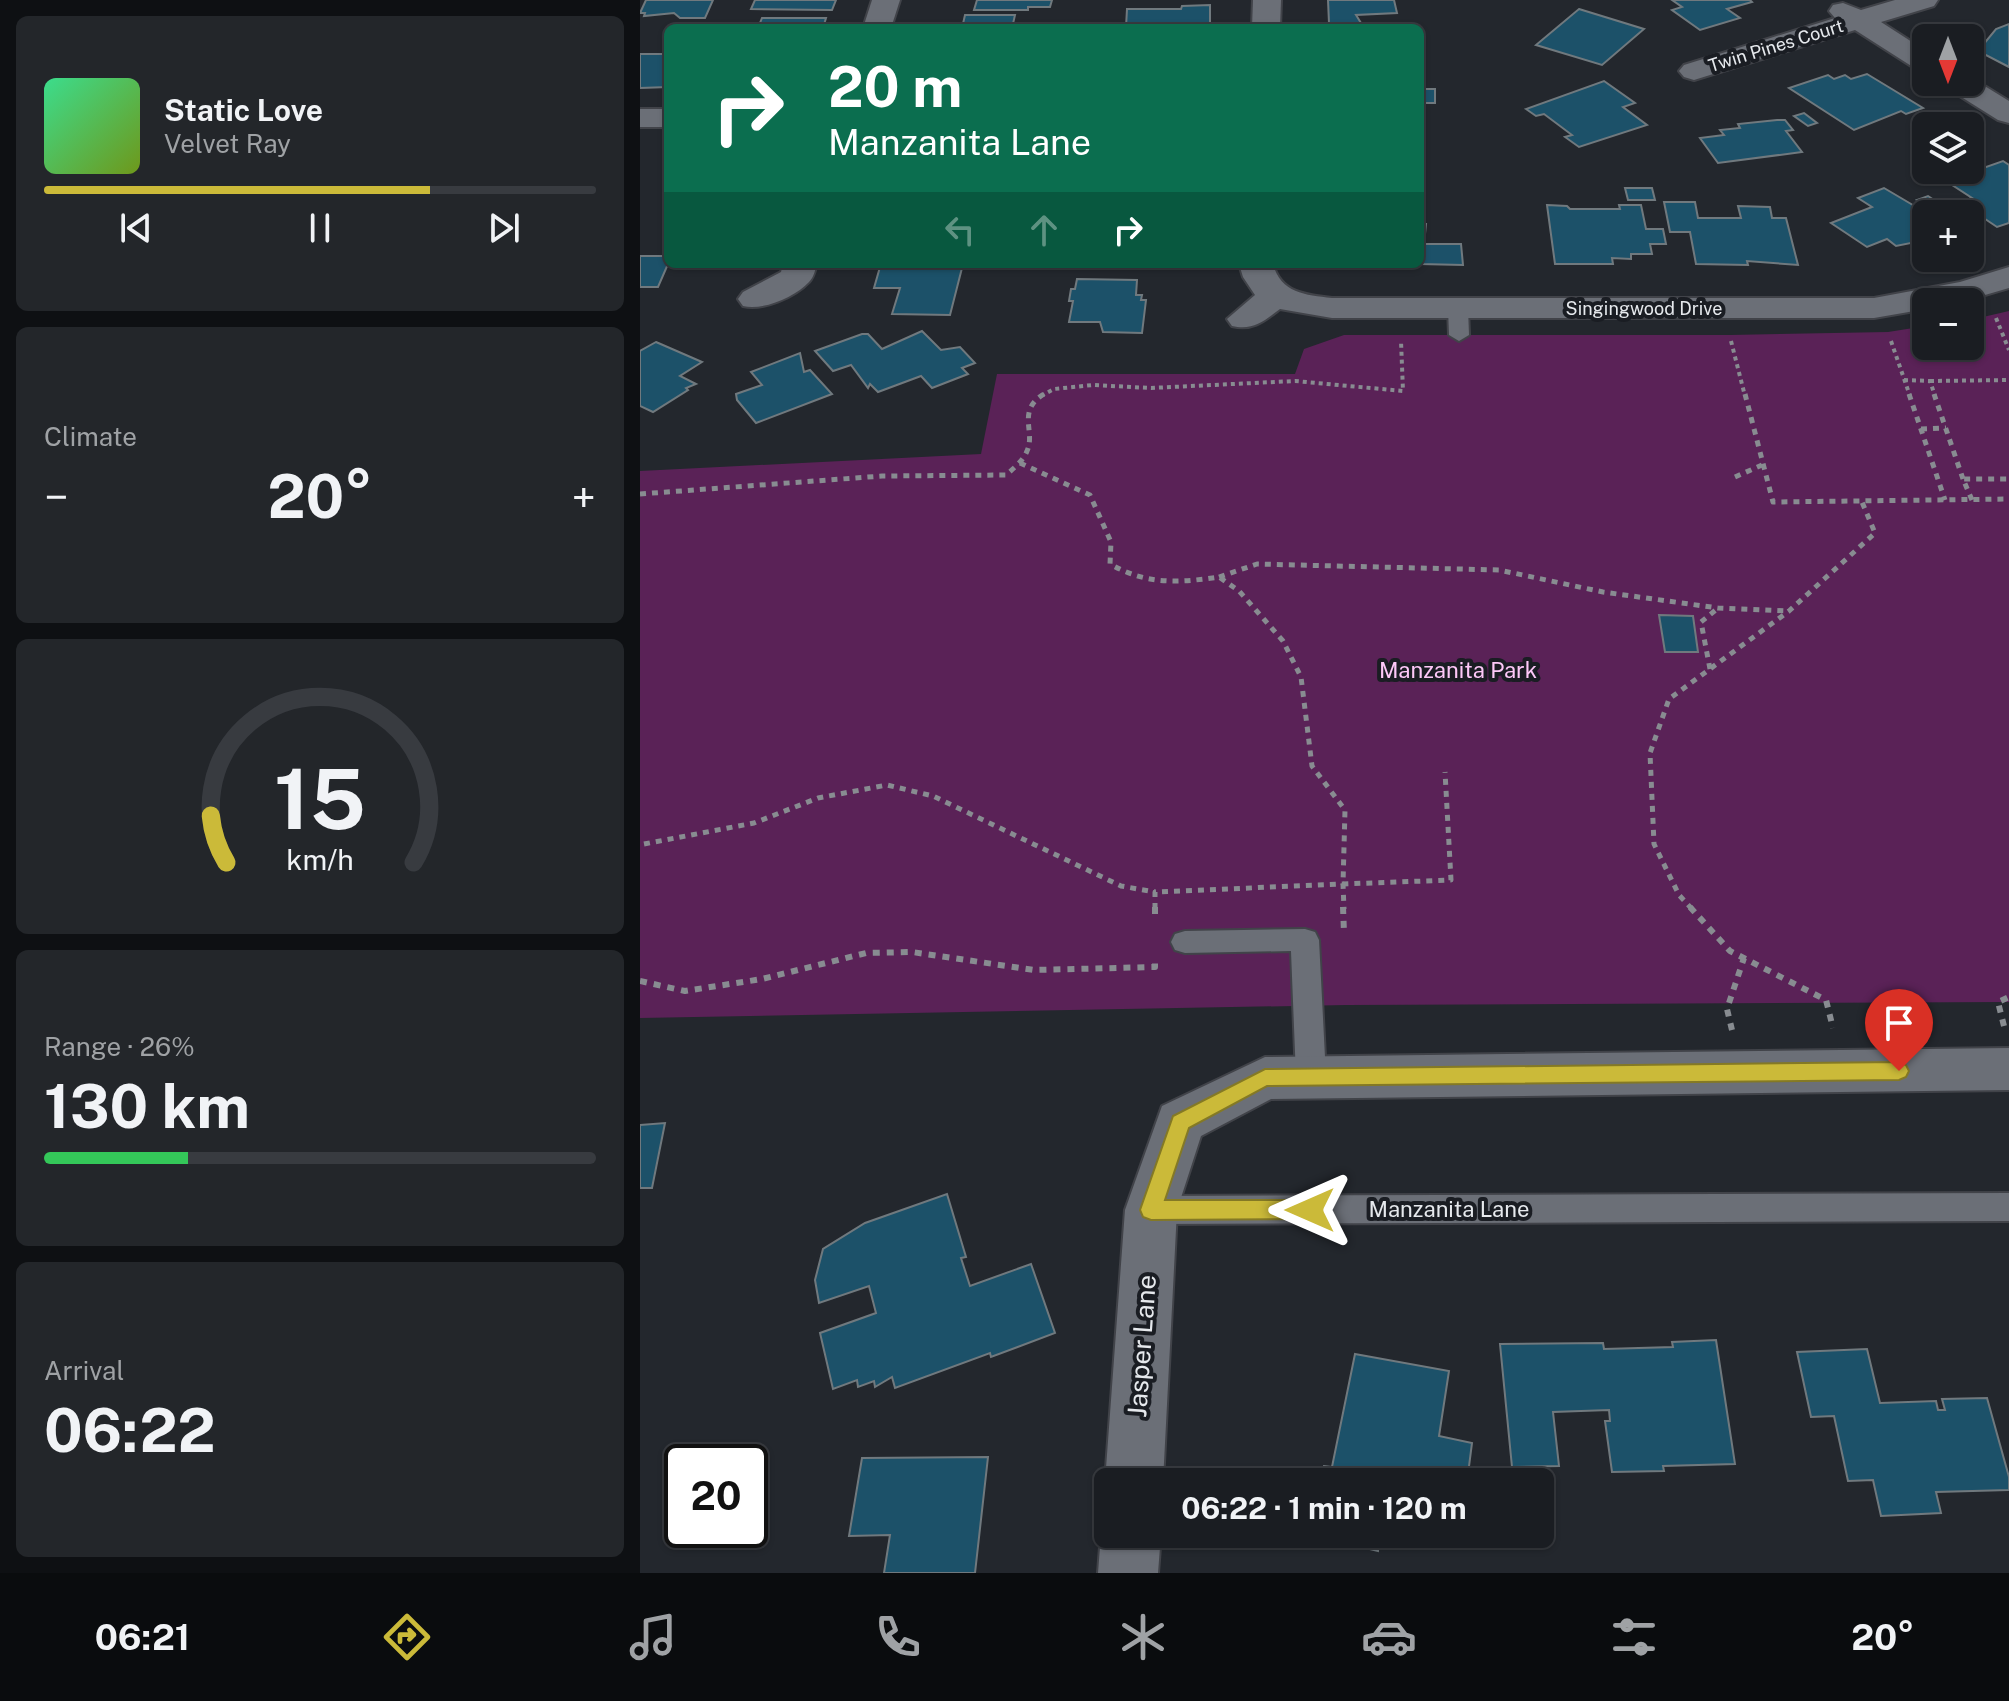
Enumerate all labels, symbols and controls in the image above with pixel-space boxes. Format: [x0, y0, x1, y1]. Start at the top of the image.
street label: Twin Pines Court [1706, 15, 1846, 76]
north arrow [1912, 24, 1984, 96]
map controls [1912, 24, 1984, 360]
text: 20 m [828, 54, 962, 120]
icon: right [696, 56, 800, 160]
text: Static Love [164, 92, 323, 128]
button: layers [1912, 112, 1984, 184]
text: Manzanita Lane [828, 121, 1091, 163]
text: Velvet Ray [164, 128, 291, 159]
button: + [1912, 200, 1984, 272]
icon: previous [114, 206, 158, 250]
icon: pause [298, 206, 342, 250]
icon: next [482, 206, 526, 250]
icon: left [938, 208, 982, 252]
icon: ahead [1022, 208, 1066, 252]
icon: right [1106, 208, 1150, 252]
button: − [1912, 288, 1984, 360]
street label: Singingwood Drive [1566, 298, 1722, 319]
text: Climate [44, 421, 137, 452]
text: 20° [267, 461, 373, 532]
text: − [44, 471, 68, 523]
text: + [572, 471, 596, 523]
park label: Manzanita Park [1379, 657, 1537, 683]
text: 15 [274, 749, 366, 847]
text: km/h [286, 843, 354, 876]
pin [1865, 989, 1933, 1071]
icon: arrive [1877, 1001, 1921, 1045]
text: Range · 26% [44, 1031, 195, 1062]
text: 130 km [44, 1071, 250, 1142]
position arrow [1268, 1168, 1352, 1252]
street label: Manzanita Lane [1369, 1196, 1529, 1222]
street label: Jasper Lane [1121, 1274, 1162, 1418]
text: Arrival [44, 1355, 124, 1386]
text: 06:22 [44, 1395, 216, 1466]
speed limit sign: 20 [664, 1444, 768, 1548]
text: 06:22 · 1 min · 120 m [1181, 1490, 1467, 1526]
icon: directions [379, 1609, 435, 1665]
icon: music [625, 1609, 681, 1665]
icon: phone [870, 1609, 926, 1665]
icon: climate [1115, 1609, 1171, 1665]
icon: car [1361, 1609, 1417, 1665]
icon: filters [1606, 1609, 1662, 1665]
text: 06:21 [95, 1616, 190, 1658]
text: 20° [1851, 1616, 1914, 1658]

